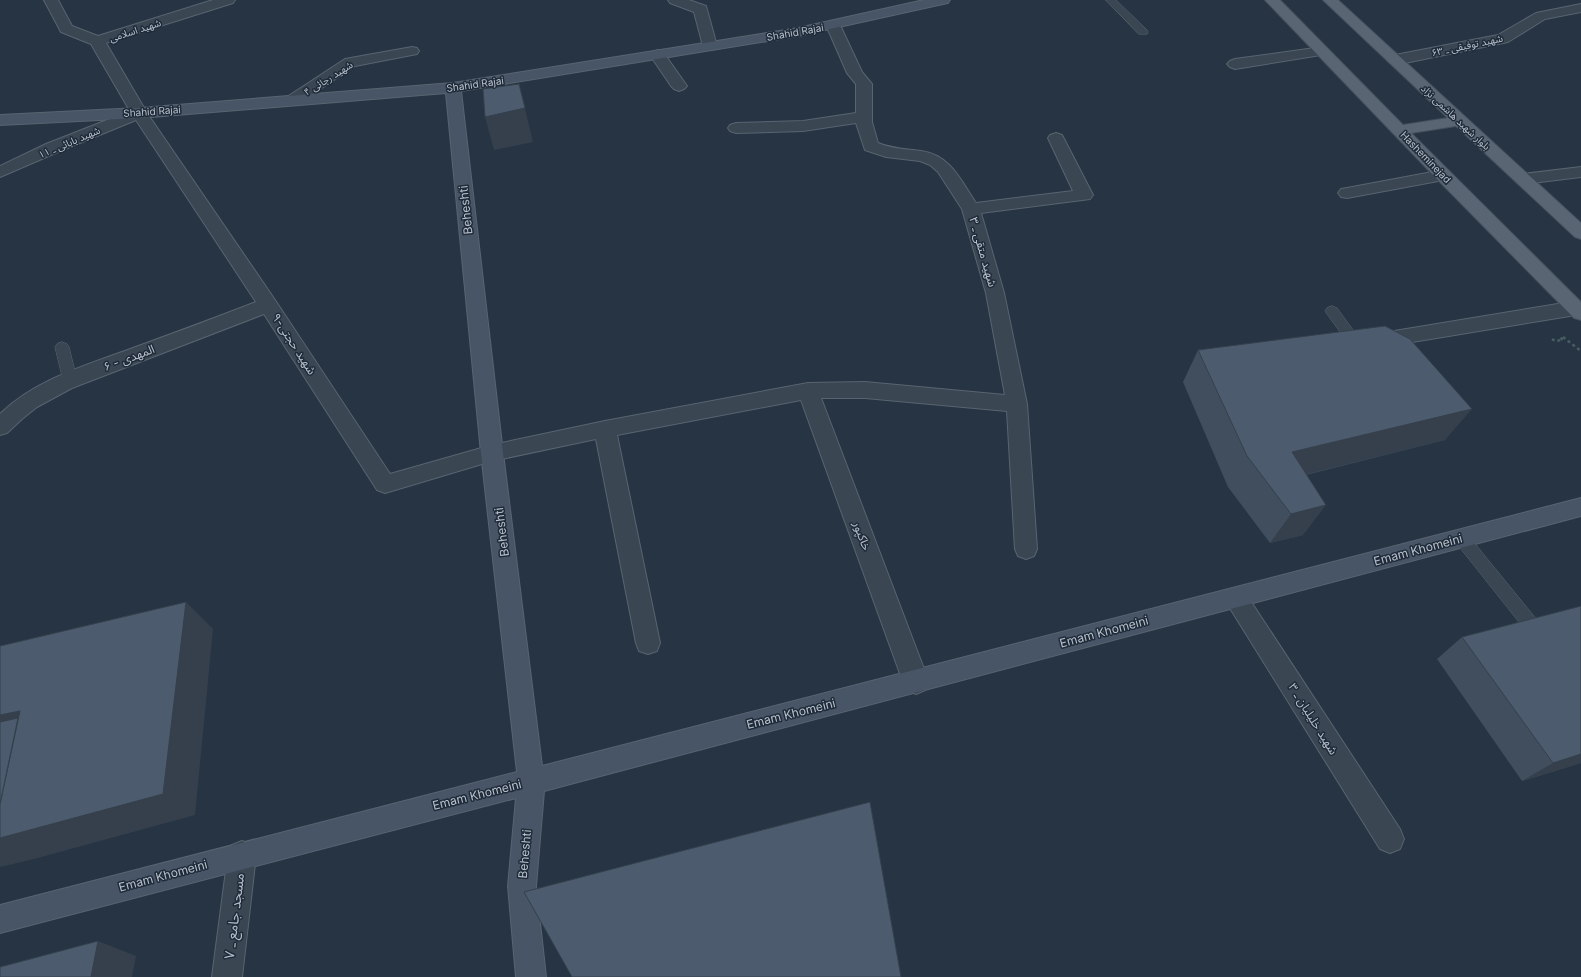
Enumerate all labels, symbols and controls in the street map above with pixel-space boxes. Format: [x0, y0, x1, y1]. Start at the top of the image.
street label: شهید اسلامی [108, 16, 163, 44]
street label: Shahid Rajai [766, 21, 824, 43]
street label: شهید توفیقی ـ ۶۳ [1430, 32, 1504, 59]
street label: شهید رجائی ۴ [301, 58, 355, 99]
street label: Shahid Rajai [446, 74, 504, 94]
street label: بلوار شهید هاشمی نژاد [1418, 82, 1493, 153]
street label: Shahid Rajai [123, 103, 181, 119]
street label: شهید بابائی ـ ۱۱ [36, 124, 102, 160]
street label: Hasheminejad [1398, 129, 1454, 185]
street label: Beheshti [455, 185, 476, 235]
street label: شهید متقی ـ ۳ [966, 215, 1001, 289]
street label: شهید حجتی-۹ [269, 310, 320, 377]
street label: المهدی - ۶ [101, 341, 157, 374]
street label: Beheshti [491, 507, 512, 557]
street label: خاکپور [849, 518, 875, 553]
street label: Emam Khomeini [1372, 530, 1464, 569]
street label: Emam Khomeini [1058, 612, 1150, 651]
street label: شهید خلیلیان ـ ۳ [1285, 680, 1341, 757]
street label: Emam Khomeini [745, 695, 837, 732]
street label: Emam Khomeini [431, 776, 523, 813]
street label: Beheshti [515, 829, 534, 879]
street label: Emam Khomeini [117, 856, 209, 895]
street label: مسجد جامع ـ ۷ [220, 872, 250, 960]

